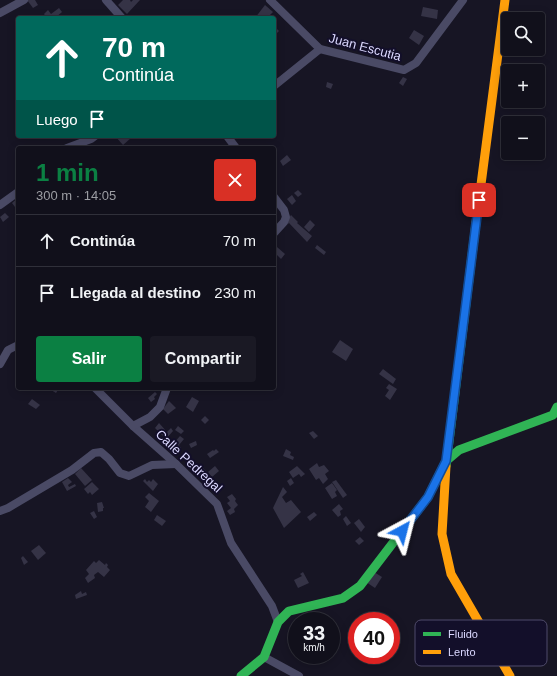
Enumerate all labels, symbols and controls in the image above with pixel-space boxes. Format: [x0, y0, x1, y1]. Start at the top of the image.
map controls [501, 12, 545, 160]
button: search [501, 12, 545, 56]
street label: Juan Escutia [327, 30, 404, 64]
icon: ahead [36, 32, 88, 84]
text: 70 m [102, 32, 166, 63]
button: + [501, 64, 545, 108]
text: Continúa [102, 65, 174, 85]
icon: arrive [86, 108, 108, 130]
text: Luego [36, 111, 78, 128]
button: − [501, 116, 545, 160]
text: 1 min [36, 159, 99, 186]
button: close [214, 159, 256, 201]
pin [462, 183, 496, 217]
text: 300 m · 14:05 [36, 188, 116, 203]
icon: arrive [468, 189, 490, 211]
icon: ahead [36, 230, 58, 252]
text: Continúa [70, 232, 135, 249]
text: 70 m [223, 232, 256, 249]
icon: arrive [36, 282, 58, 304]
text: Llegada al destino [70, 284, 201, 301]
text: 230 m [214, 284, 256, 301]
button: Salir [36, 336, 142, 382]
button: Compartir [150, 336, 256, 382]
street label: Calle Pedregal [153, 426, 225, 496]
position arrow [381, 510, 423, 552]
speed limit sign: 40 [348, 612, 400, 664]
legend [415, 620, 547, 666]
text: 33 [303, 622, 325, 644]
text: Fluido [448, 628, 478, 640]
text: km/h [303, 642, 325, 653]
text: Lento [448, 646, 476, 658]

